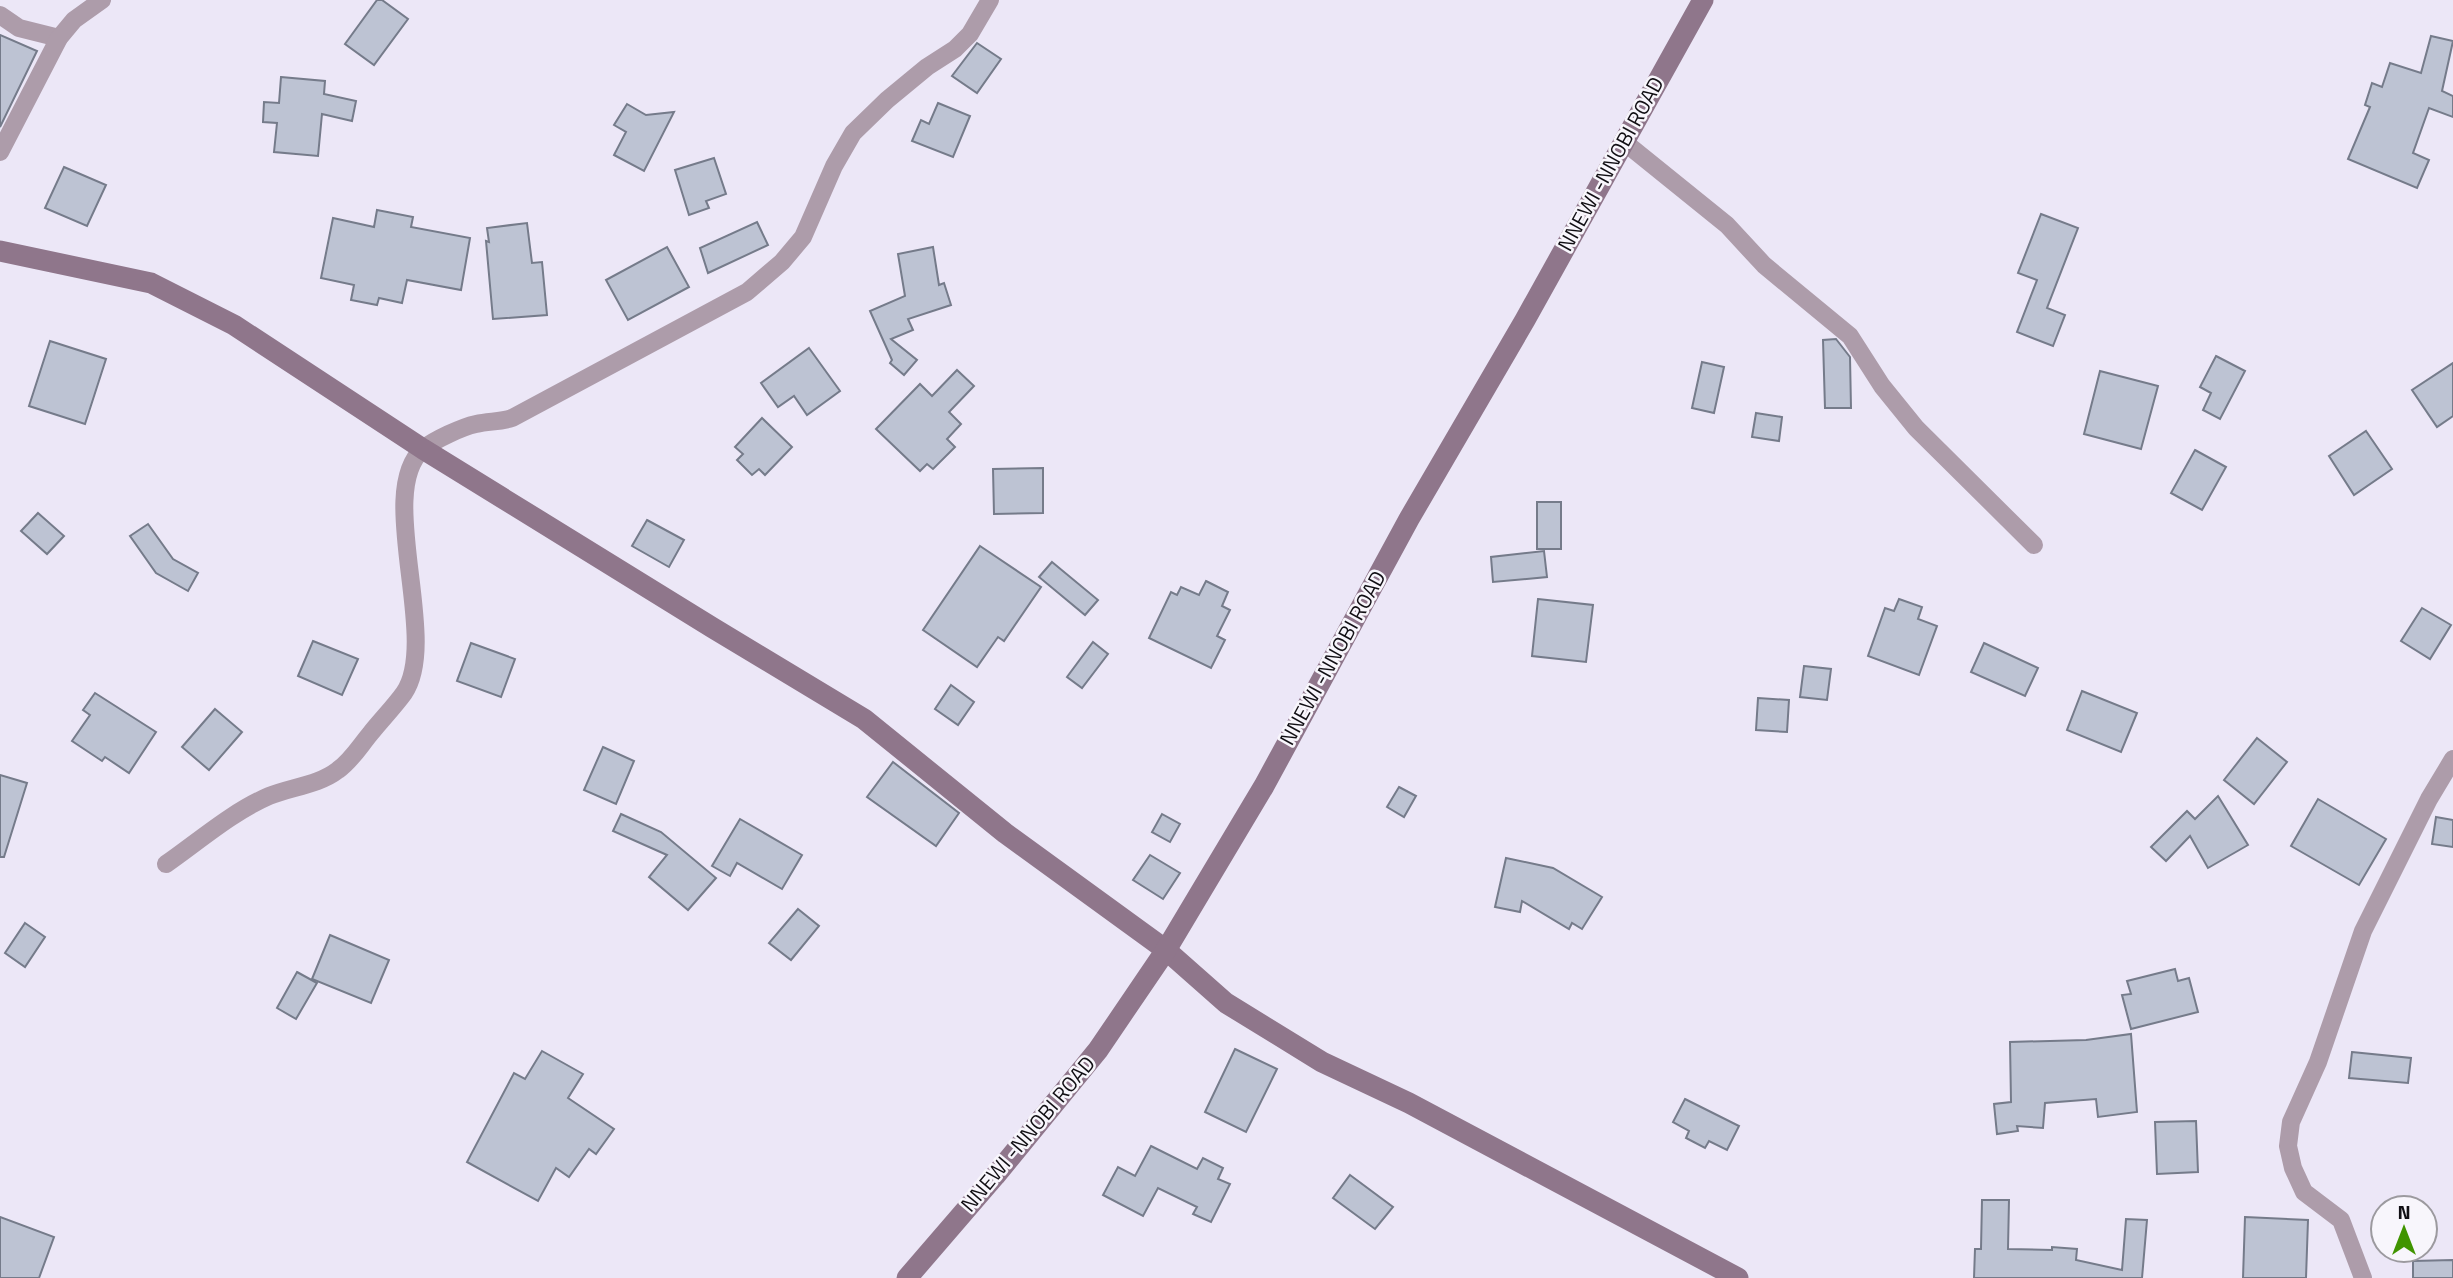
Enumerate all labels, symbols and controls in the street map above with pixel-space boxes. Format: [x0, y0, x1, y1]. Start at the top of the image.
street label: NNEWI -NNOBI ROAD [1549, 70, 1671, 257]
street label: NNEWI -NNOBI ROAD [1271, 564, 1393, 751]
street label: NNEWI -NNOBI ROAD [952, 1048, 1102, 1218]
north arrow [2369, 1194, 2439, 1264]
text: N [2397, 1197, 2411, 1226]

